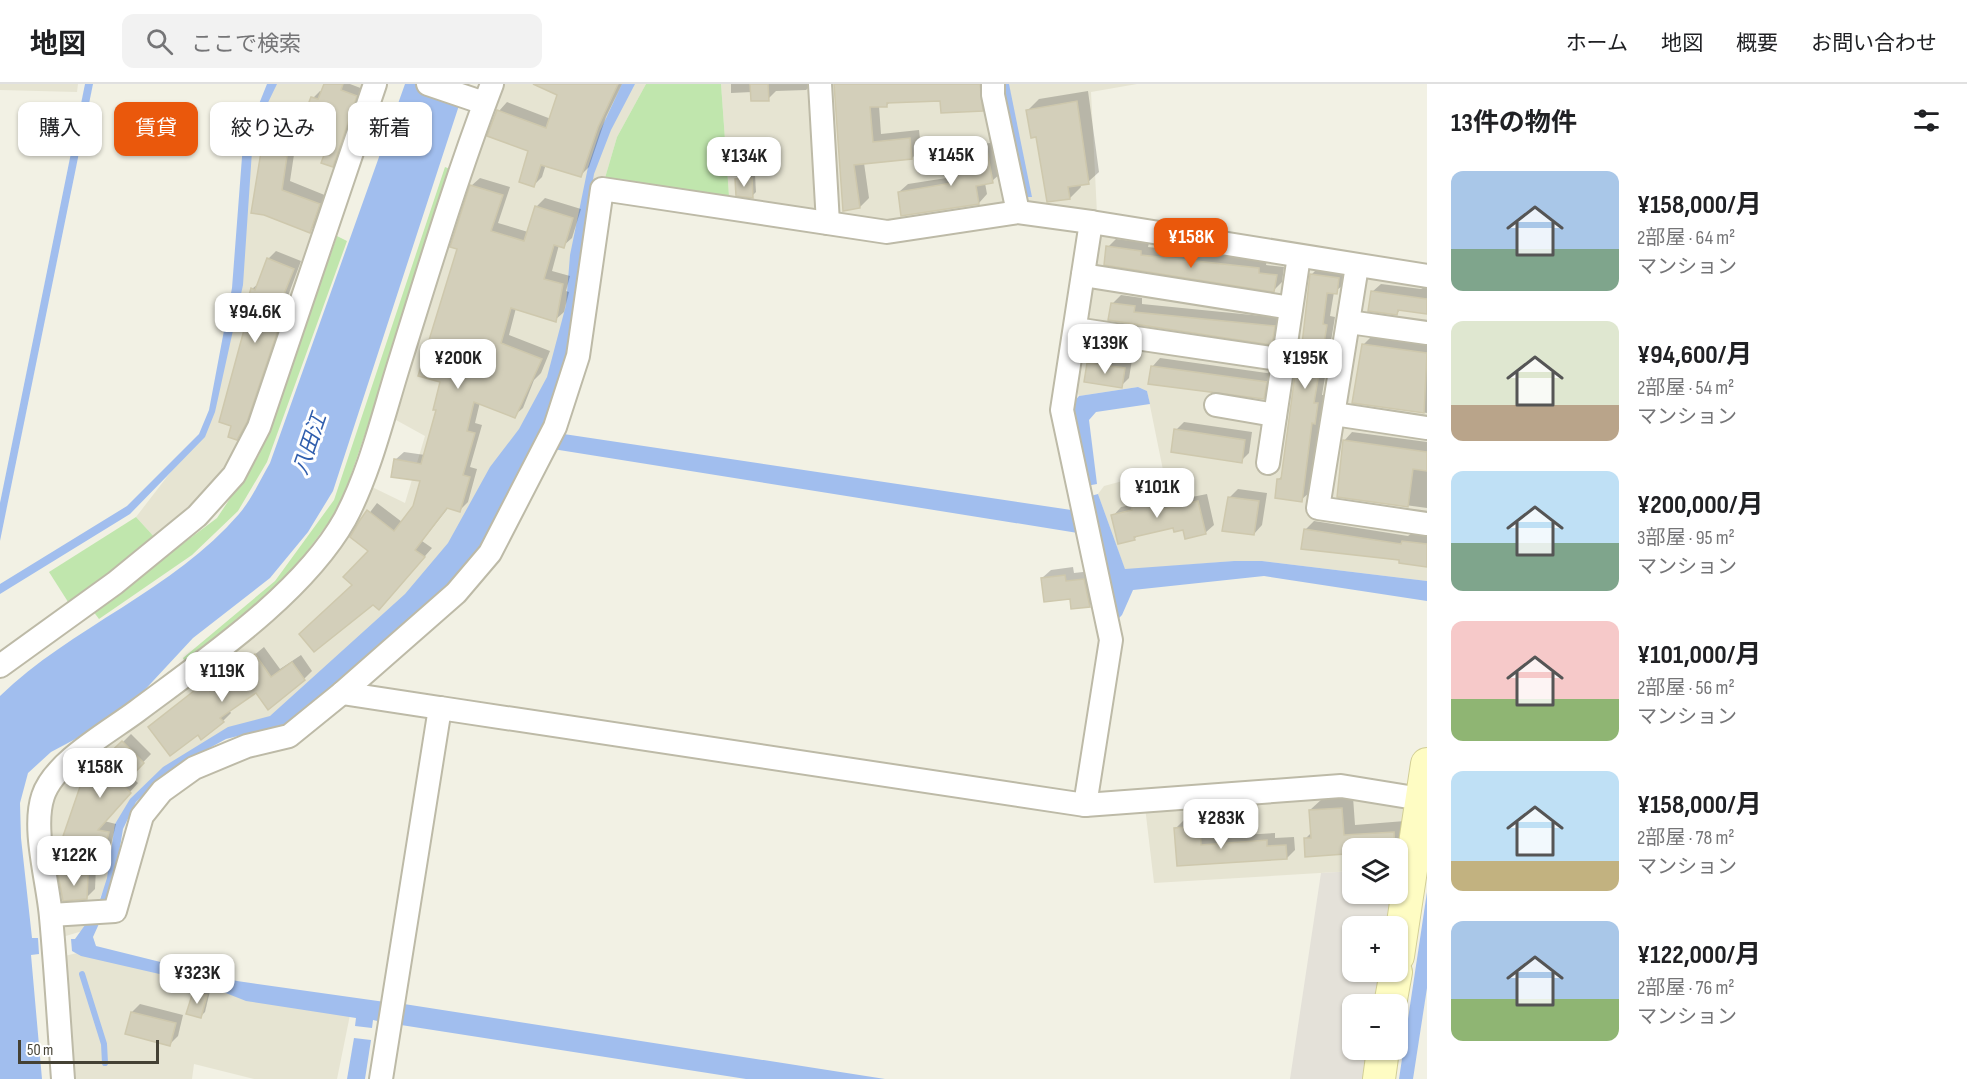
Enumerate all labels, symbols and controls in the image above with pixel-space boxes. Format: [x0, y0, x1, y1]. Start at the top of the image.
search box [122, 14, 542, 68]
icon: search [143, 25, 176, 58]
text: 地図 [30, 28, 86, 61]
text: ここで検索 [191, 31, 301, 58]
text: ホーム [1566, 31, 1628, 56]
text: 地図 [1661, 31, 1703, 56]
text: 概要 [1736, 31, 1778, 56]
text: お問い合わせ [1811, 31, 1937, 56]
chip: 購入 [18, 102, 102, 156]
chip: 賃貸 [114, 102, 198, 156]
chip: 絞り込み [210, 102, 336, 156]
chip: 新着 [348, 102, 432, 156]
icon: filters [1910, 104, 1943, 137]
text: 13件の物件 [1451, 108, 1577, 139]
pin: ¥145K [909, 136, 993, 187]
pin: ¥134K [702, 137, 786, 188]
text: ¥145K [928, 143, 974, 167]
text: ¥134K [721, 144, 767, 168]
text: ¥158,000/月 [1637, 190, 1762, 221]
icon: home [1499, 195, 1571, 267]
pin: ¥158K [1149, 218, 1233, 269]
text: ¥158K [1168, 225, 1214, 249]
text: 2部屋 · 64 m² [1637, 226, 1735, 250]
text: マンション [1637, 255, 1737, 279]
pin: ¥94.6K [206, 293, 304, 344]
text: ¥94.6K [229, 300, 281, 324]
pin: ¥139K [1063, 324, 1147, 375]
text: ¥139K [1082, 331, 1128, 355]
pin: ¥200K [416, 339, 500, 390]
pin: ¥195K [1263, 339, 1347, 390]
text: ¥94,600/月 [1637, 340, 1752, 371]
icon: home [1499, 345, 1571, 417]
text: ¥200K [434, 346, 482, 370]
text: ¥195K [1282, 346, 1328, 370]
text: 2部屋 · 54 m² [1637, 376, 1734, 400]
text: マンション [1637, 405, 1737, 429]
water label: 八田江 [288, 408, 333, 478]
pin: ¥101K [1115, 468, 1199, 519]
text: ¥101K [1134, 475, 1180, 499]
text: ¥200,000/月 [1637, 490, 1763, 521]
icon: home [1499, 495, 1571, 567]
text: 3部屋 · 95 m² [1637, 526, 1735, 550]
text: マンション [1637, 555, 1737, 579]
text: ¥101,000/月 [1637, 640, 1761, 671]
icon: home [1499, 645, 1571, 717]
pin: ¥119K [180, 652, 264, 703]
text: ¥119K [199, 659, 245, 683]
text: 2部屋 · 56 m² [1637, 676, 1735, 700]
text: マンション [1637, 705, 1737, 729]
pin: ¥158K [58, 748, 142, 799]
text: ¥158K [77, 755, 123, 779]
text: ¥158,000/月 [1637, 790, 1762, 821]
icon: home [1499, 795, 1571, 867]
pin: ¥283K [1179, 799, 1263, 850]
text: ¥283K [1197, 806, 1245, 830]
text: 2部屋 · 78 m² [1637, 826, 1735, 850]
pin: ¥122K [32, 836, 116, 887]
map controls [1342, 838, 1408, 1060]
button: layers [1342, 838, 1408, 904]
text: ¥122K [51, 843, 97, 867]
text: マンション [1637, 855, 1737, 879]
button: + [1342, 916, 1408, 982]
text: ¥122,000/月 [1637, 940, 1761, 971]
icon: home [1499, 945, 1571, 1017]
pin: ¥323K [155, 954, 239, 1005]
text: ¥323K [174, 961, 220, 985]
text: 2部屋 · 76 m² [1637, 976, 1735, 1000]
button: − [1342, 994, 1408, 1060]
text: マンション [1637, 1005, 1737, 1029]
scale bar [18, 1037, 159, 1064]
text: 50 m [27, 1041, 53, 1060]

